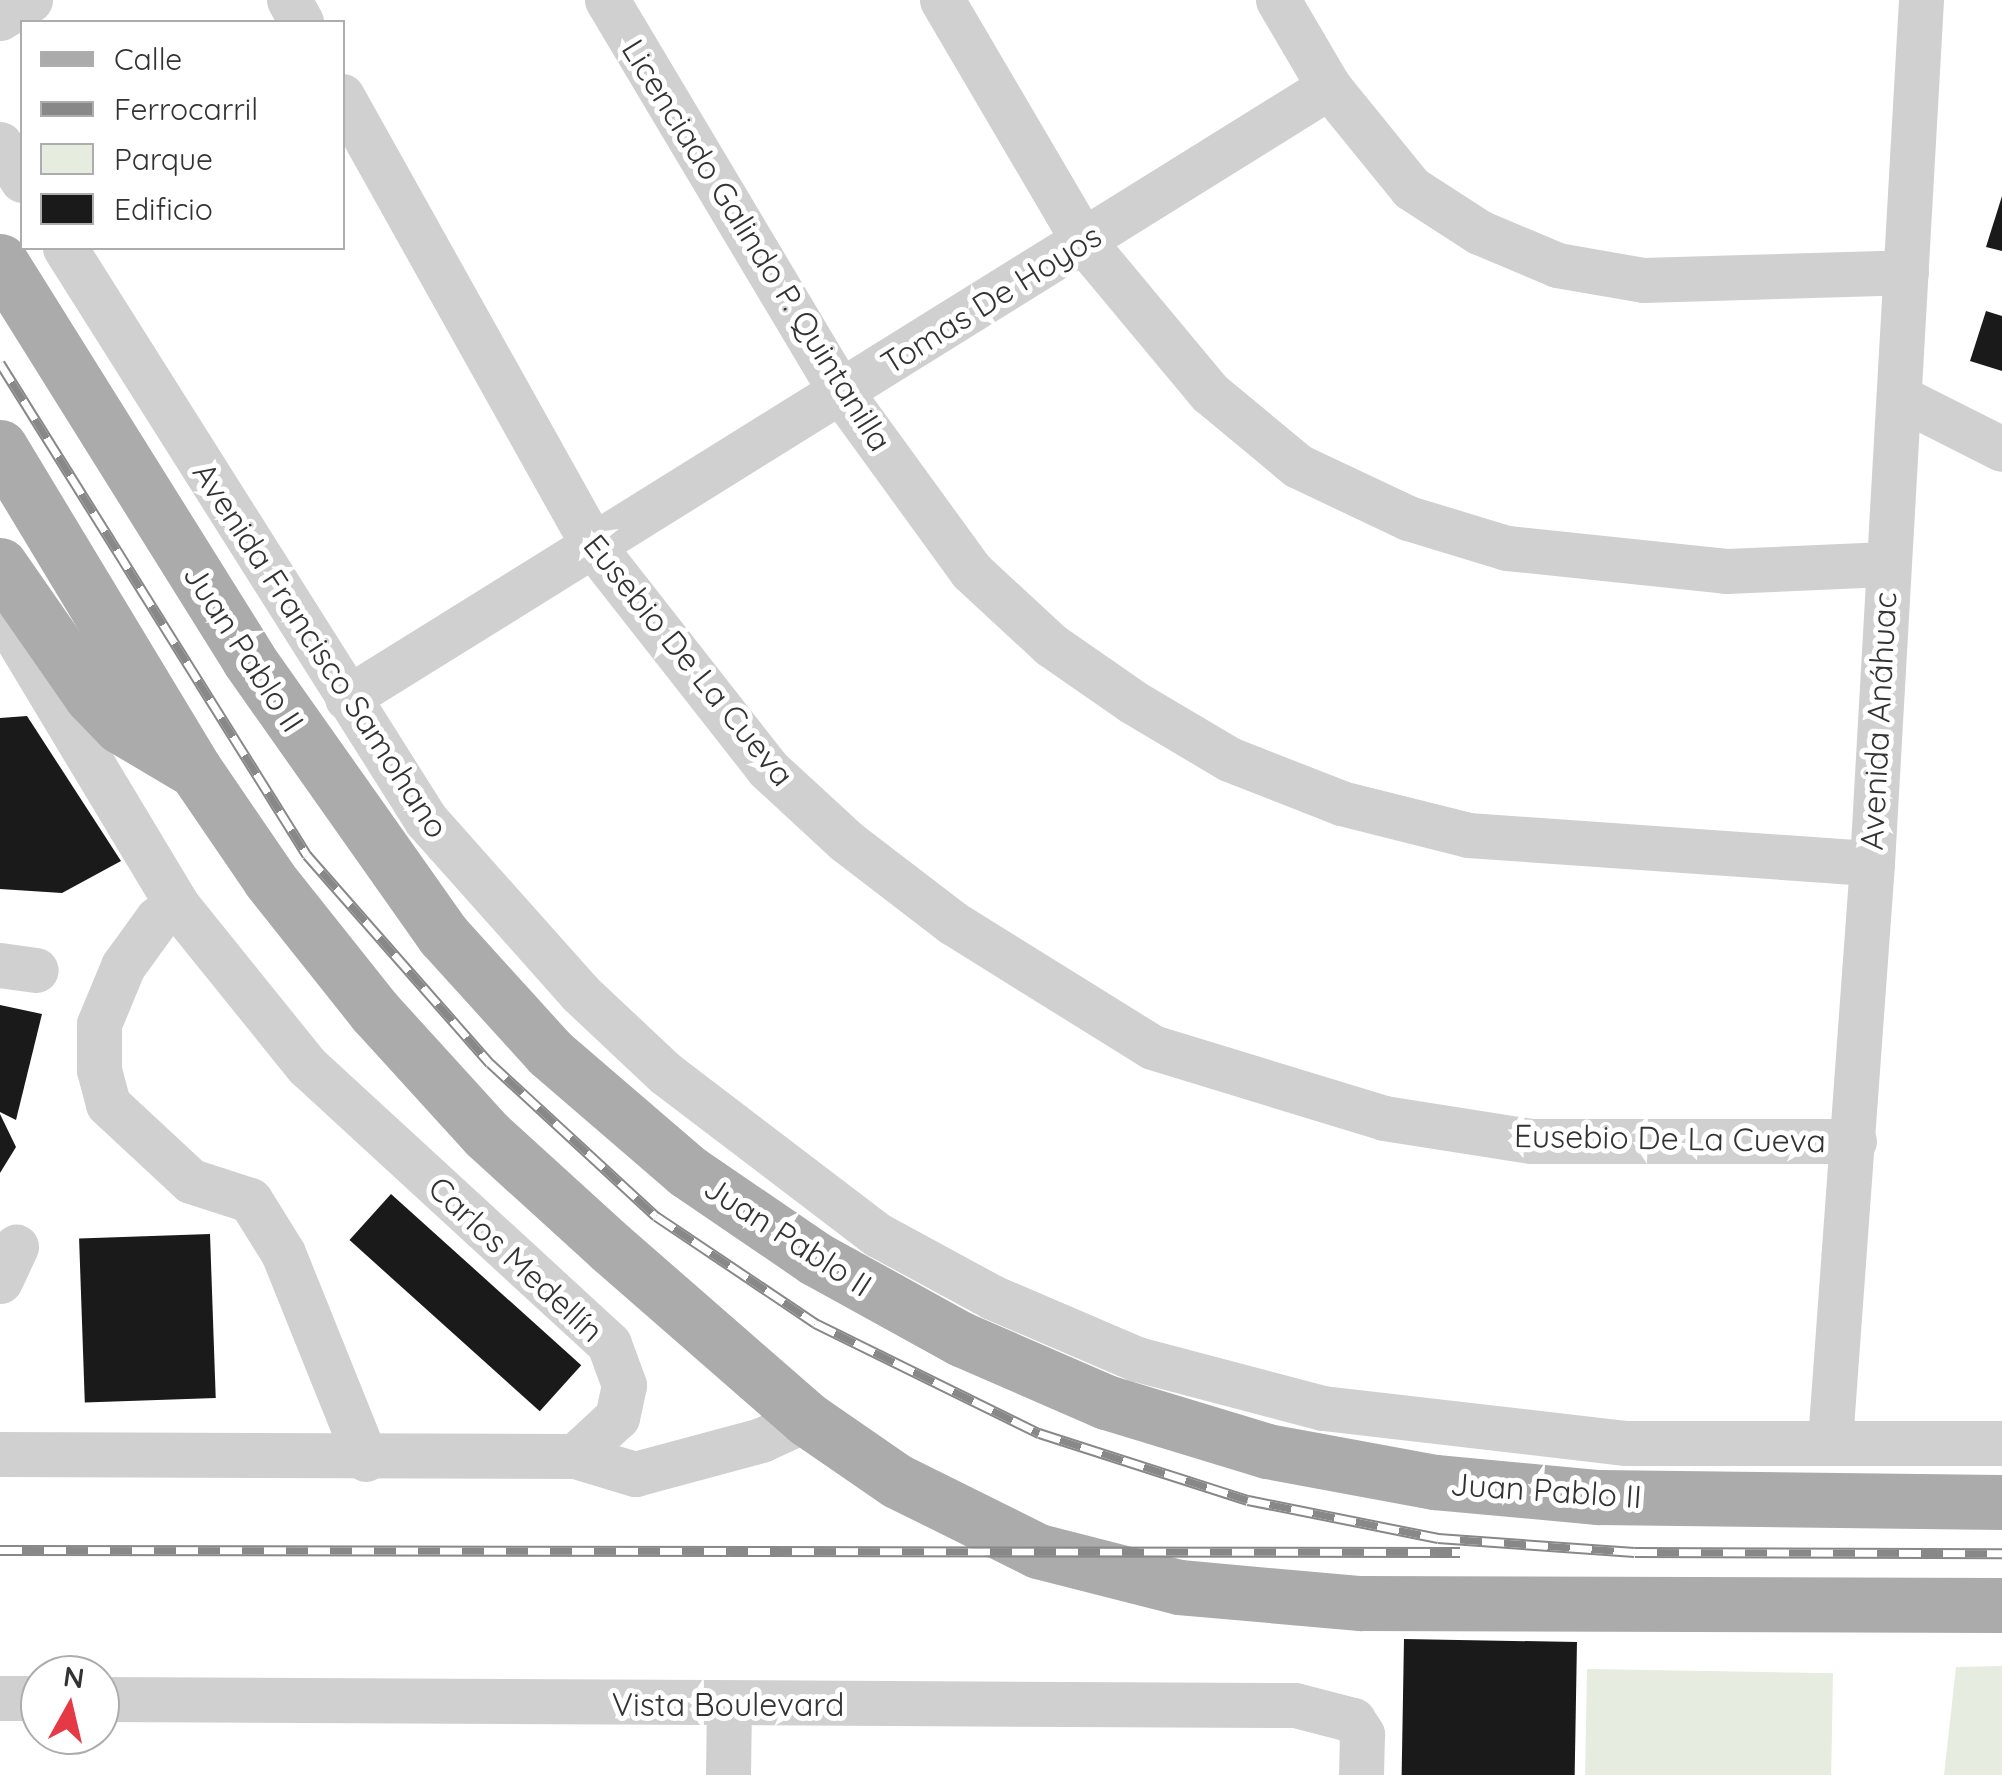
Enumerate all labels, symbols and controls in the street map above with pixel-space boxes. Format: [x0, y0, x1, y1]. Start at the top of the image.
legend [20, 20, 345, 250]
street label: Licenciado Galindo P. Quintanilla [614, 32, 900, 458]
text: Calle [114, 40, 182, 78]
text: Ferrocarril [114, 90, 258, 128]
text: Parque [114, 140, 213, 178]
text: Edificio [114, 190, 213, 228]
street label: Tomas De Hoyos [874, 216, 1108, 382]
street label: Avenida Francisco Samohano [185, 455, 457, 845]
street label: Eusebio De La Cueva [576, 527, 802, 793]
street label: Juan Pablo II [176, 557, 312, 739]
street label: Avenida Anáhuac [1852, 591, 1904, 851]
street label: Eusebio De La Cueva [1514, 1116, 1826, 1160]
street label: Carlos Medellín [421, 1168, 611, 1350]
street label: Juan Pablo II [697, 1168, 879, 1304]
street label: Juan Pablo II [1449, 1464, 1643, 1516]
north arrow [20, 1655, 120, 1755]
text: N [61, 1658, 87, 1696]
street label: Vista Boulevard [612, 1685, 844, 1723]

